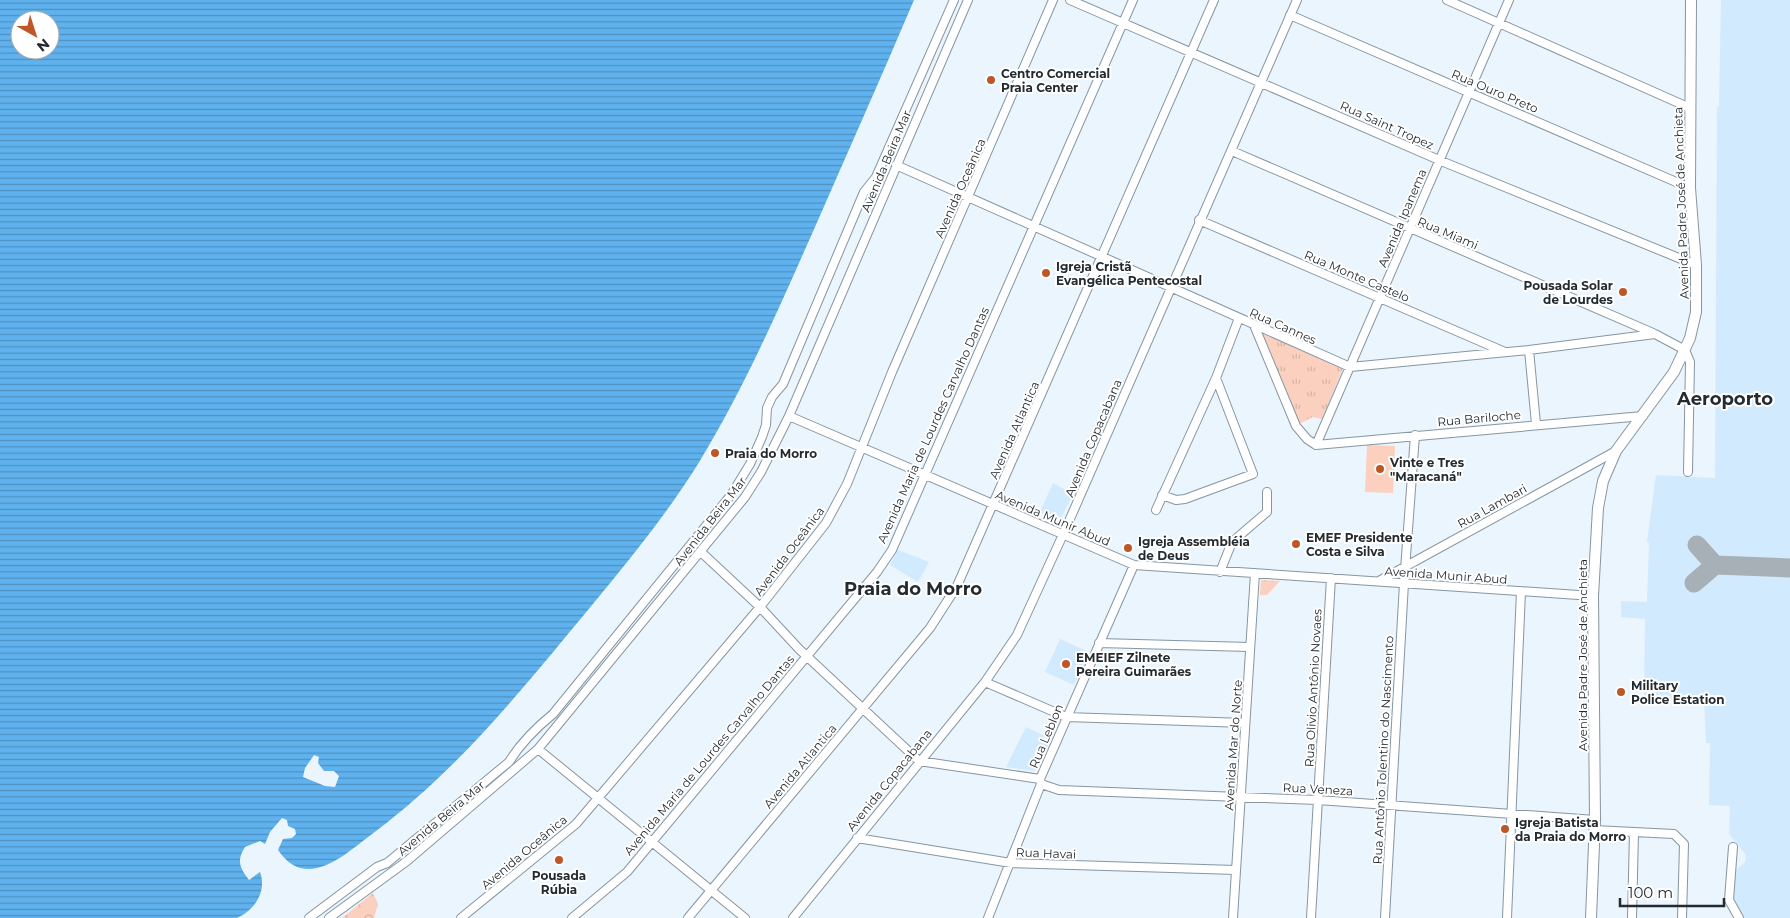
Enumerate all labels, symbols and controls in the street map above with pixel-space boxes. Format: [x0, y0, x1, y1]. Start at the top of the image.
north arrow [10, 10, 60, 60]
text: N [33, 35, 53, 56]
place label: Centro Comercial Praia Center [1001, 66, 1110, 95]
street label: Rua Ouro Preto [1449, 66, 1541, 116]
marker: Centro Comercial Praia Center [985, 74, 997, 86]
street label: Rua Saint Tropez [1338, 98, 1436, 152]
street label: Avenida Padre José de Anchieta [1670, 107, 1692, 299]
street label: Avenida Beira Mar [858, 108, 914, 214]
street label: Avenida Oceânica [931, 136, 989, 240]
street label: Avenida Ipanema [1374, 166, 1430, 270]
street label: Rua Miami [1415, 213, 1481, 253]
street label: Rua Monte Castelo [1302, 247, 1412, 305]
place label: Igreja Cristã Evangélica Pentecostal [1056, 259, 1202, 288]
marker: Igreja Cristã Evangélica Pentecostal [1040, 267, 1052, 279]
place label: Pousada Solar de Lourdes [1524, 278, 1614, 307]
marker: Pousada Solar de Lourdes [1617, 286, 1629, 298]
street label: Avenida Maria de Lourdes Carvalho Dantas [874, 304, 992, 545]
street label: Rua Cannes [1247, 305, 1319, 348]
street label: Avenida Copacabana [1061, 377, 1125, 499]
street label: Avenida Atlantica [986, 379, 1042, 481]
district label: Aeroporto [1676, 388, 1773, 410]
street label: Rua Bariloche [1437, 407, 1521, 429]
place label: Praia do Morro [725, 446, 817, 461]
marker: Praia do Morro [709, 447, 721, 459]
place label: Vinte e Tres "Maracaná" [1389, 455, 1465, 484]
marker: Vinte e Tres "Maracaná" [1374, 463, 1386, 475]
street label: Avenida Beira Mar [671, 473, 750, 569]
street label: Rua Lambari [1455, 481, 1529, 531]
street label: Avenida Munir Abud [993, 487, 1113, 549]
street label: Avenida Oceânica [751, 504, 827, 598]
place label: EMEF Presidente Costa e Silva [1306, 530, 1413, 559]
place label: Igreja Assembléia de Deus [1138, 534, 1250, 563]
marker: EMEF Presidente Costa e Silva [1290, 538, 1302, 550]
marker: Igreja Assembléia de Deus [1122, 542, 1134, 554]
street label: Avenida Padre José de Anchieta [1575, 559, 1590, 751]
street label: Avenida Munir Abud [1384, 563, 1508, 587]
district label: Praia do Morro [844, 578, 982, 600]
street label: Rua Olivio Antônio Novaes [1301, 608, 1325, 767]
street label: Rua Antônio Tolentino do Nascimento [1370, 635, 1396, 865]
place label: EMEIEF Zilnete Pereira Guimarães [1076, 650, 1192, 679]
street label: Avenida Maria de Lourdes Carvalho Dantas [621, 652, 797, 858]
marker: EMEIEF Zilnete Pereira Guimarães [1060, 658, 1072, 670]
place label: Military Police Estation [1631, 678, 1725, 707]
street label: Avenida Mar do Norte [1221, 679, 1245, 811]
marker: Military Police Estation [1615, 686, 1627, 698]
street label: Rua Leblon [1026, 702, 1066, 770]
street label: Avenida Atlantica [760, 721, 840, 811]
street label: Avenida Copacabana [843, 726, 935, 834]
street label: Avenida Beira Mar [394, 777, 488, 859]
street label: Rua Veneza [1282, 780, 1354, 798]
street label: Avenida Oceânica [478, 812, 570, 892]
place label: Igreja Batista da Praia do Morro [1515, 815, 1626, 844]
marker: Igreja Batista da Praia do Morro [1499, 823, 1511, 835]
street label: Rua Havai [1016, 844, 1076, 862]
marker: Pousada Rúbia [553, 854, 565, 866]
place label: Pousada Rúbia [532, 868, 586, 897]
scale bar [1620, 876, 1724, 908]
text: 100 m [1628, 883, 1673, 902]

